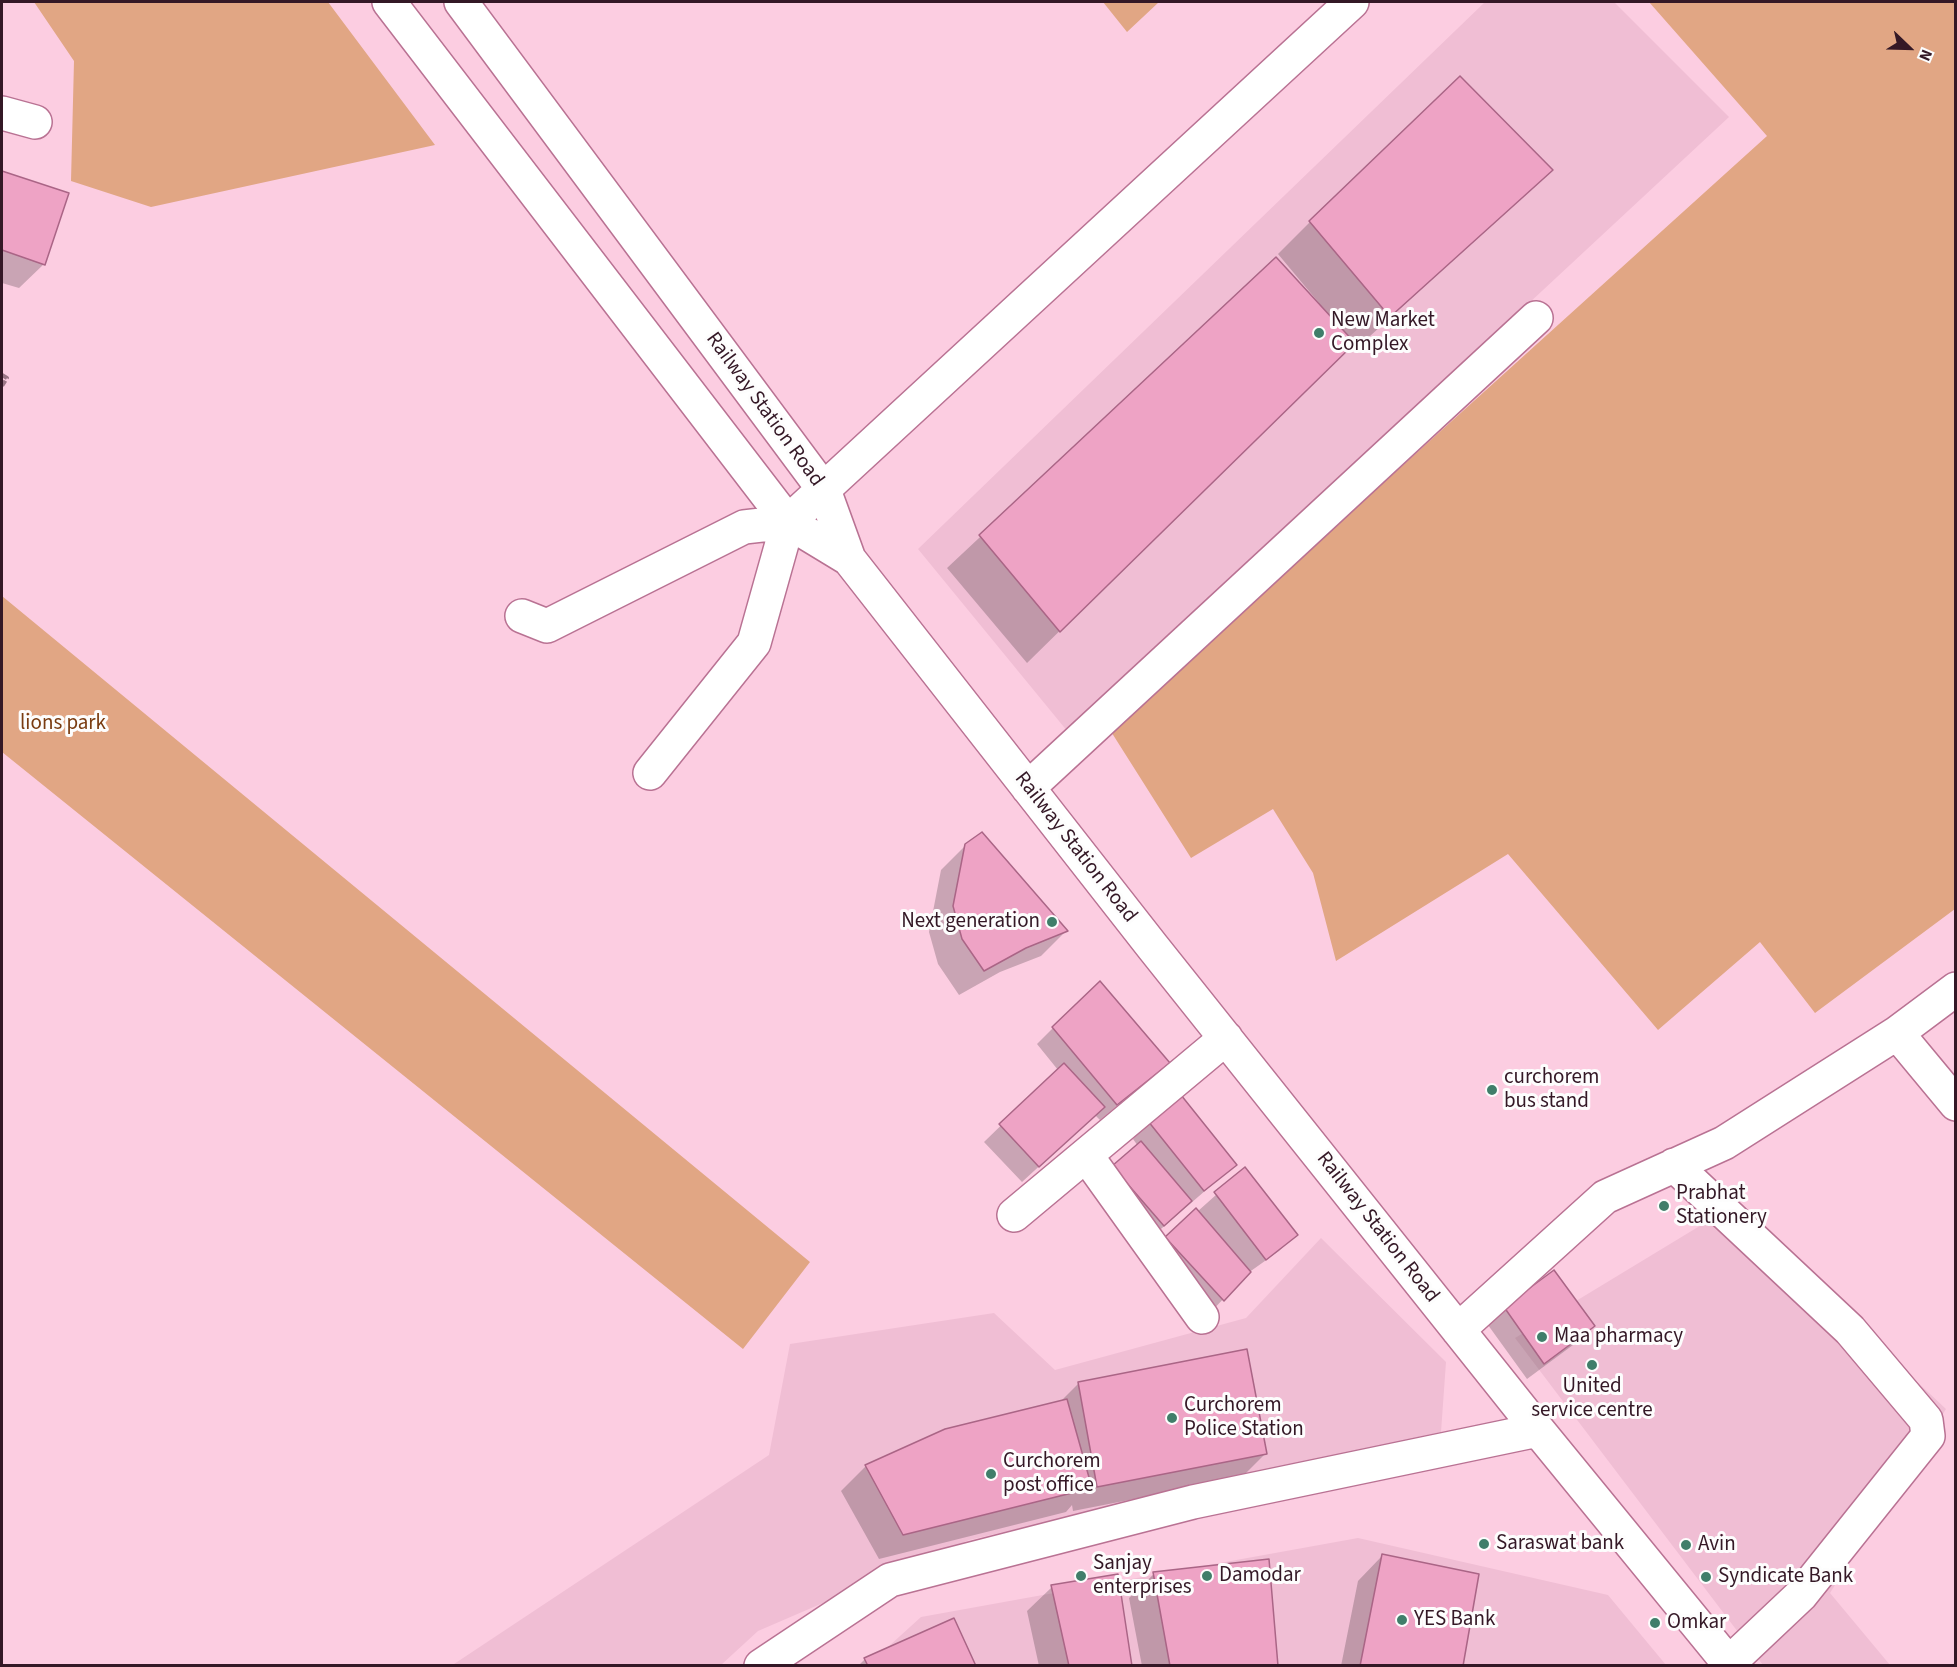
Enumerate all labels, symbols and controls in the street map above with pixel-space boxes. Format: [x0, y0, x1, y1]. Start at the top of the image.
north arrow [1879, 18, 1939, 78]
text: N [1913, 46, 1938, 64]
place label: New Market Complex [1331, 308, 1435, 358]
marker: New Market Complex [1312, 326, 1326, 340]
street label: Railway Station Road [700, 328, 828, 492]
park label: lions park [20, 711, 106, 737]
street label: Railway Station Road [1008, 768, 1142, 928]
place label: Next generation [901, 909, 1040, 935]
marker: Next generation [1045, 915, 1059, 929]
place label: curchorem bus stand [1504, 1065, 1599, 1115]
marker: curchorem bus stand [1485, 1083, 1499, 1097]
street label: Railway Station Road [1310, 1148, 1444, 1308]
place label: Prabhat Stationery [1676, 1181, 1767, 1231]
marker: Prabhat Stationery [1657, 1199, 1671, 1213]
place label: Maa pharmacy [1554, 1324, 1683, 1350]
marker: Maa pharmacy [1535, 1330, 1549, 1344]
marker: United service centre [1585, 1358, 1599, 1372]
place label: United service centre [1531, 1374, 1653, 1424]
place label: Curchorem Police Station [1184, 1393, 1304, 1443]
marker: Curchorem Police Station [1165, 1411, 1179, 1425]
place label: Curchorem post office [1003, 1449, 1101, 1499]
marker: Curchorem post office [984, 1467, 998, 1481]
place label: Saraswat bank [1496, 1531, 1624, 1557]
place label: Avin [1698, 1532, 1736, 1558]
marker: Saraswat bank [1477, 1537, 1491, 1551]
marker: Avin [1679, 1538, 1693, 1552]
place label: Sanjay enterprises [1093, 1551, 1192, 1601]
place label: Damodar [1219, 1563, 1301, 1589]
place label: Syndicate Bank [1718, 1564, 1853, 1590]
marker: Sanjay enterprises [1074, 1569, 1088, 1583]
marker: Damodar [1200, 1569, 1214, 1583]
marker: Syndicate Bank [1699, 1570, 1713, 1584]
place label: YES Bank [1414, 1607, 1495, 1633]
place label: Omkar [1667, 1610, 1726, 1636]
marker: YES Bank [1395, 1613, 1409, 1627]
marker: Omkar [1648, 1616, 1662, 1630]

